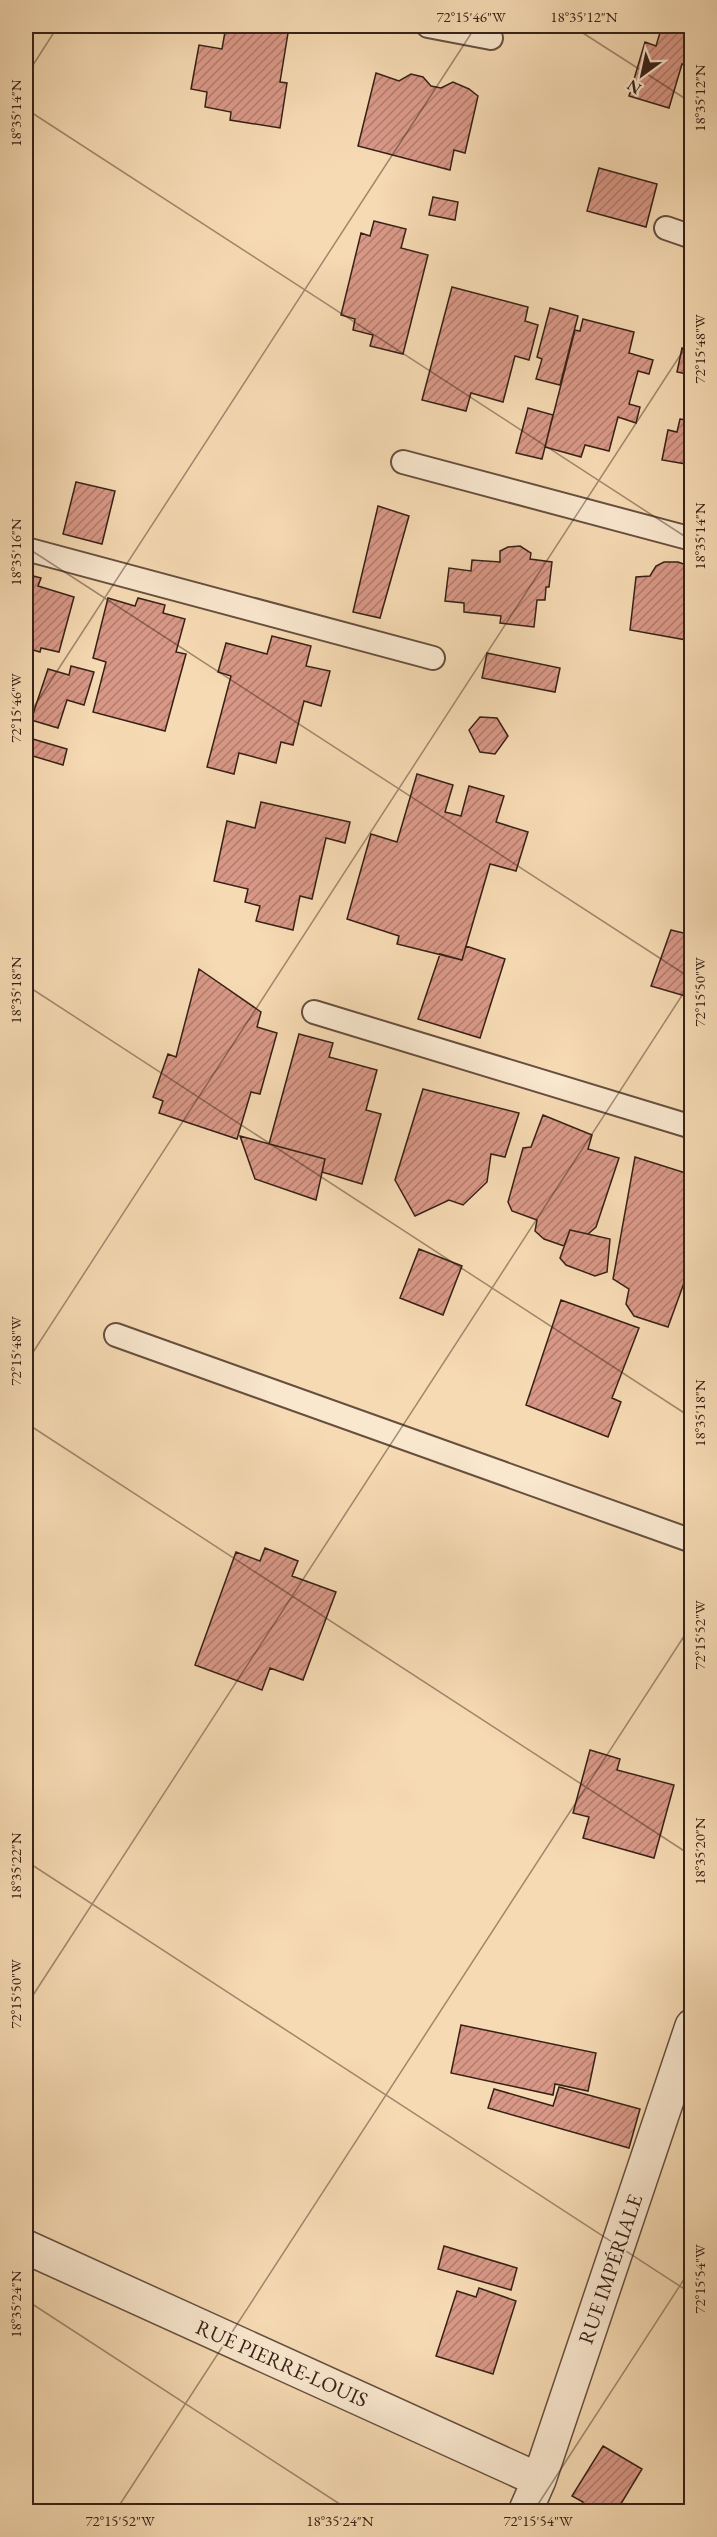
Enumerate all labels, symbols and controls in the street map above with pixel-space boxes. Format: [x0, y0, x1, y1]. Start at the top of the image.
text: 72°15'46"W [436, 7, 506, 26]
text: 18°35'12"N [550, 7, 618, 26]
north arrow [612, 45, 672, 105]
text: 18°35'12"N [690, 64, 709, 132]
text: N [623, 75, 645, 99]
text: 18°35'14"N [6, 79, 25, 147]
text: 72°15'48"W [690, 314, 709, 384]
text: 18°35'14"N [690, 502, 709, 570]
text: 18°35'16"N [6, 518, 25, 586]
text: 72°15'46"W [6, 673, 25, 743]
text: 18°35'18"N [6, 956, 25, 1024]
text: 72°15'50"W [690, 957, 709, 1027]
text: 72°15'48"W [6, 1316, 25, 1386]
text: 18°35'18"N [690, 1379, 709, 1447]
text: 72°15'52"W [690, 1600, 709, 1670]
text: 18°35'20"N [690, 1817, 709, 1885]
text: 18°35'22"N [6, 1832, 25, 1900]
text: 72°15'50"W [6, 1959, 25, 2029]
street label: RUE IMPÉRIALE [572, 2190, 648, 2348]
text: 72°15'54"W [690, 2244, 709, 2314]
text: 18°35'24"N [6, 2270, 25, 2338]
street label: RUE PIERRE-LOUIS [192, 2313, 372, 2413]
text: 72°15'52"W [85, 2511, 155, 2530]
text: 18°35'24"N [306, 2511, 374, 2530]
text: 72°15'54"W [503, 2511, 573, 2530]

